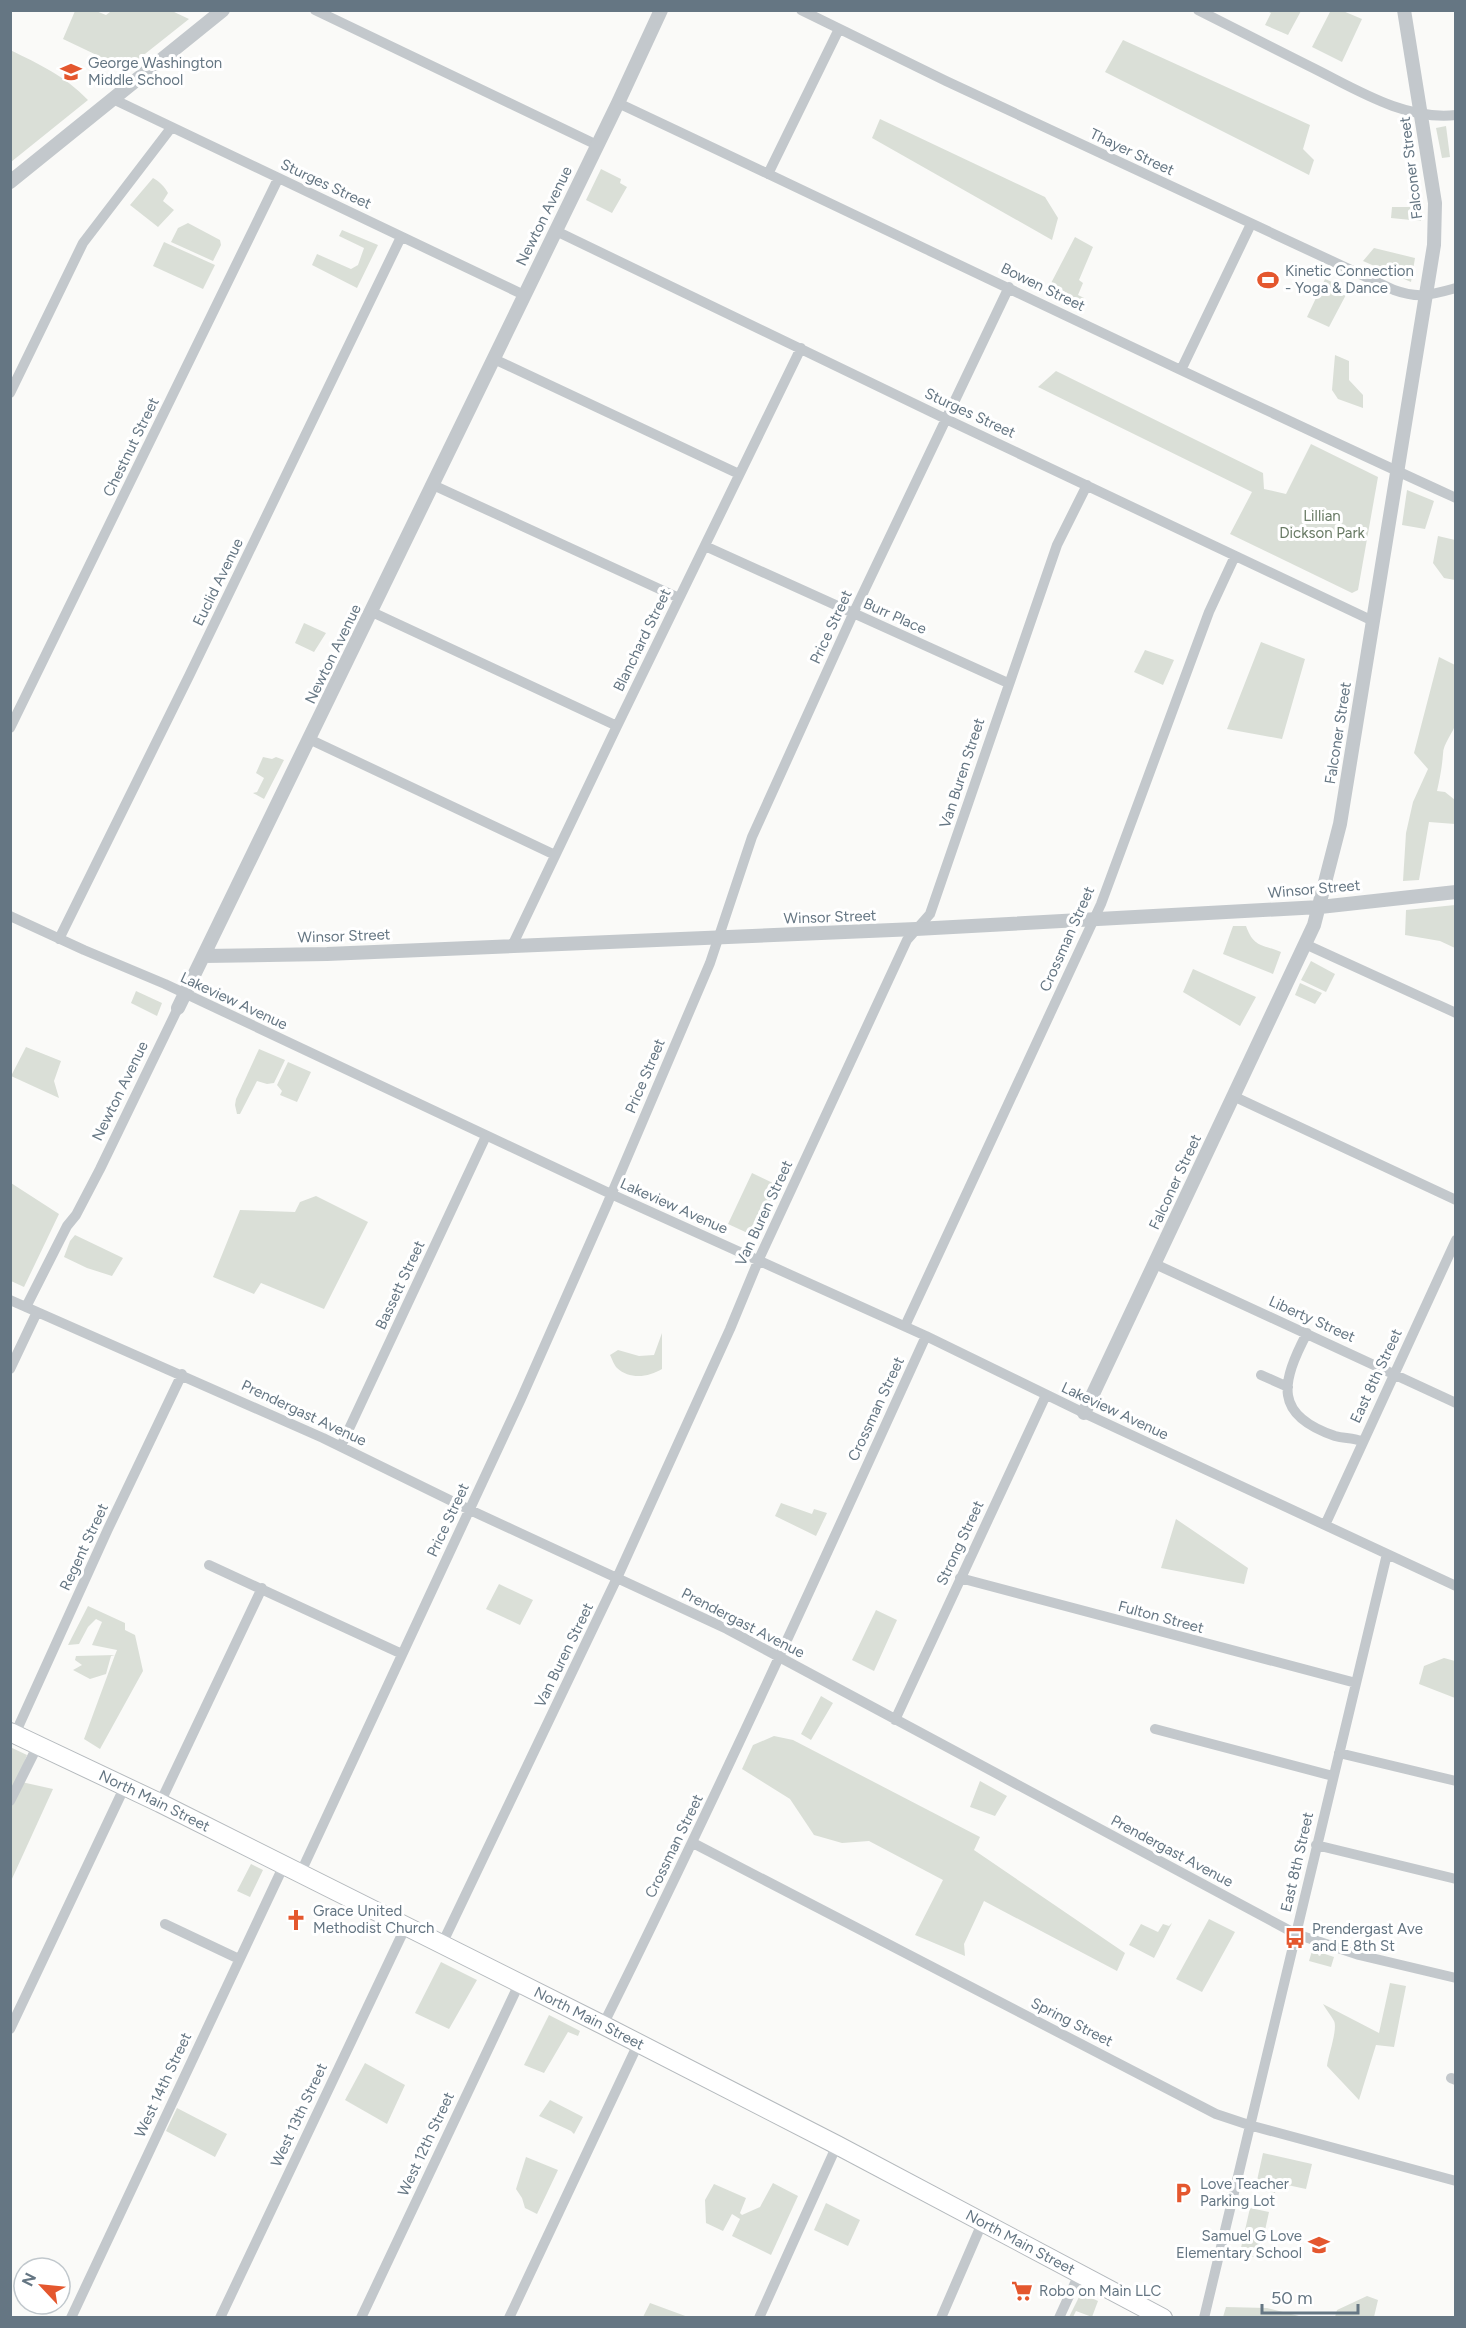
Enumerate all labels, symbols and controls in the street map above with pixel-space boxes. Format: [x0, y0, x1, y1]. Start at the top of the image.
place label: George Washington Middle School [88, 54, 222, 89]
school or university icon: George Washington Middle School [59, 60, 83, 84]
street label: Falconer Street [1396, 115, 1426, 220]
street label: Thayer Street [1087, 125, 1177, 179]
street label: Sturges Street [278, 155, 375, 213]
street label: Newton Avenue [512, 163, 576, 269]
street label: Bowen Street [998, 259, 1088, 315]
place label: Kinetic Connection - Yoga & Dance [1285, 262, 1414, 297]
sports icon: Kinetic Connection - Yoga & Dance [1256, 268, 1280, 292]
street label: Sturges Street [922, 384, 1019, 442]
street label: Chestnut Street [99, 394, 163, 500]
park label: Lillian Dickson Park [1279, 507, 1365, 542]
street label: Euclid Avenue [189, 535, 247, 629]
street label: Blanchard Street [609, 585, 675, 694]
street label: Price Street [806, 587, 856, 667]
street label: Burr Place [861, 594, 929, 638]
street label: Newton Avenue [301, 601, 365, 707]
street label: Falconer Street [1321, 680, 1355, 785]
street label: Van Buren Street [936, 716, 988, 830]
street label: Winsor Street [1267, 876, 1361, 902]
street label: Crossman Street [1036, 883, 1098, 994]
street label: Winsor Street [783, 906, 877, 928]
street label: Winsor Street [297, 925, 391, 947]
street label: Lakeview Avenue [178, 968, 290, 1034]
street label: Price Street [621, 1036, 669, 1116]
street label: Newton Avenue [88, 1038, 152, 1144]
street label: Falconer Street [1145, 1131, 1205, 1233]
street label: Van Buren Street [732, 1157, 796, 1269]
street label: Lakeview Avenue [617, 1174, 731, 1238]
street label: Bassett Street [372, 1237, 429, 1332]
street label: Liberty Street [1266, 1292, 1358, 1346]
street label: East 8th Street [1346, 1326, 1406, 1426]
street label: Crossman Street [844, 1354, 908, 1464]
street label: Prendergast Avenue [239, 1376, 369, 1450]
street label: Lakeview Avenue [1059, 1378, 1171, 1444]
street label: Price Street [423, 1480, 473, 1560]
street label: Strong Street [933, 1497, 988, 1588]
street label: Regent Street [56, 1500, 112, 1594]
street label: Prendergast Avenue [678, 1584, 808, 1662]
street label: Fulton Street [1116, 1597, 1206, 1637]
street label: Van Buren Street [531, 1599, 597, 1710]
street label: North Main Street [96, 1766, 213, 1836]
street label: Crossman Street [641, 1791, 707, 1901]
street label: East 8th Street [1277, 1810, 1317, 1914]
street label: Prendergast Avenue [1108, 1811, 1236, 1891]
place label: Grace United Methodist Church [313, 1902, 434, 1937]
church icon: Grace United Methodist Church [284, 1908, 308, 1932]
place label: Prendergast Ave and E 8th St [1312, 1920, 1423, 1955]
bus stop icon: Prendergast Ave and E 8th St [1283, 1926, 1307, 1950]
street label: North Main Street [531, 1983, 648, 2054]
street label: Spring Street [1028, 1994, 1116, 2050]
street label: West 14th Street [131, 2029, 195, 2140]
street label: West 13th Street [267, 2060, 331, 2170]
street label: West 12th Street [394, 2089, 458, 2199]
place label: Love Teacher Parking Lot [1200, 2175, 1289, 2210]
parking icon: Love Teacher Parking Lot [1171, 2181, 1195, 2205]
street label: North Main Street [963, 2206, 1078, 2279]
place label: Samuel G Love Elementary School [1176, 2227, 1302, 2262]
school or university icon: Samuel G Love Elementary School [1307, 2233, 1331, 2257]
north arrow [12, 2256, 72, 2316]
text: N [18, 2270, 40, 2289]
scale bar [1262, 2277, 1358, 2315]
supermarket icon: Robo on Main LLC [1010, 2279, 1034, 2303]
place label: Robo on Main LLC [1039, 2282, 1162, 2300]
text: 50 m [1271, 2287, 1313, 2309]

